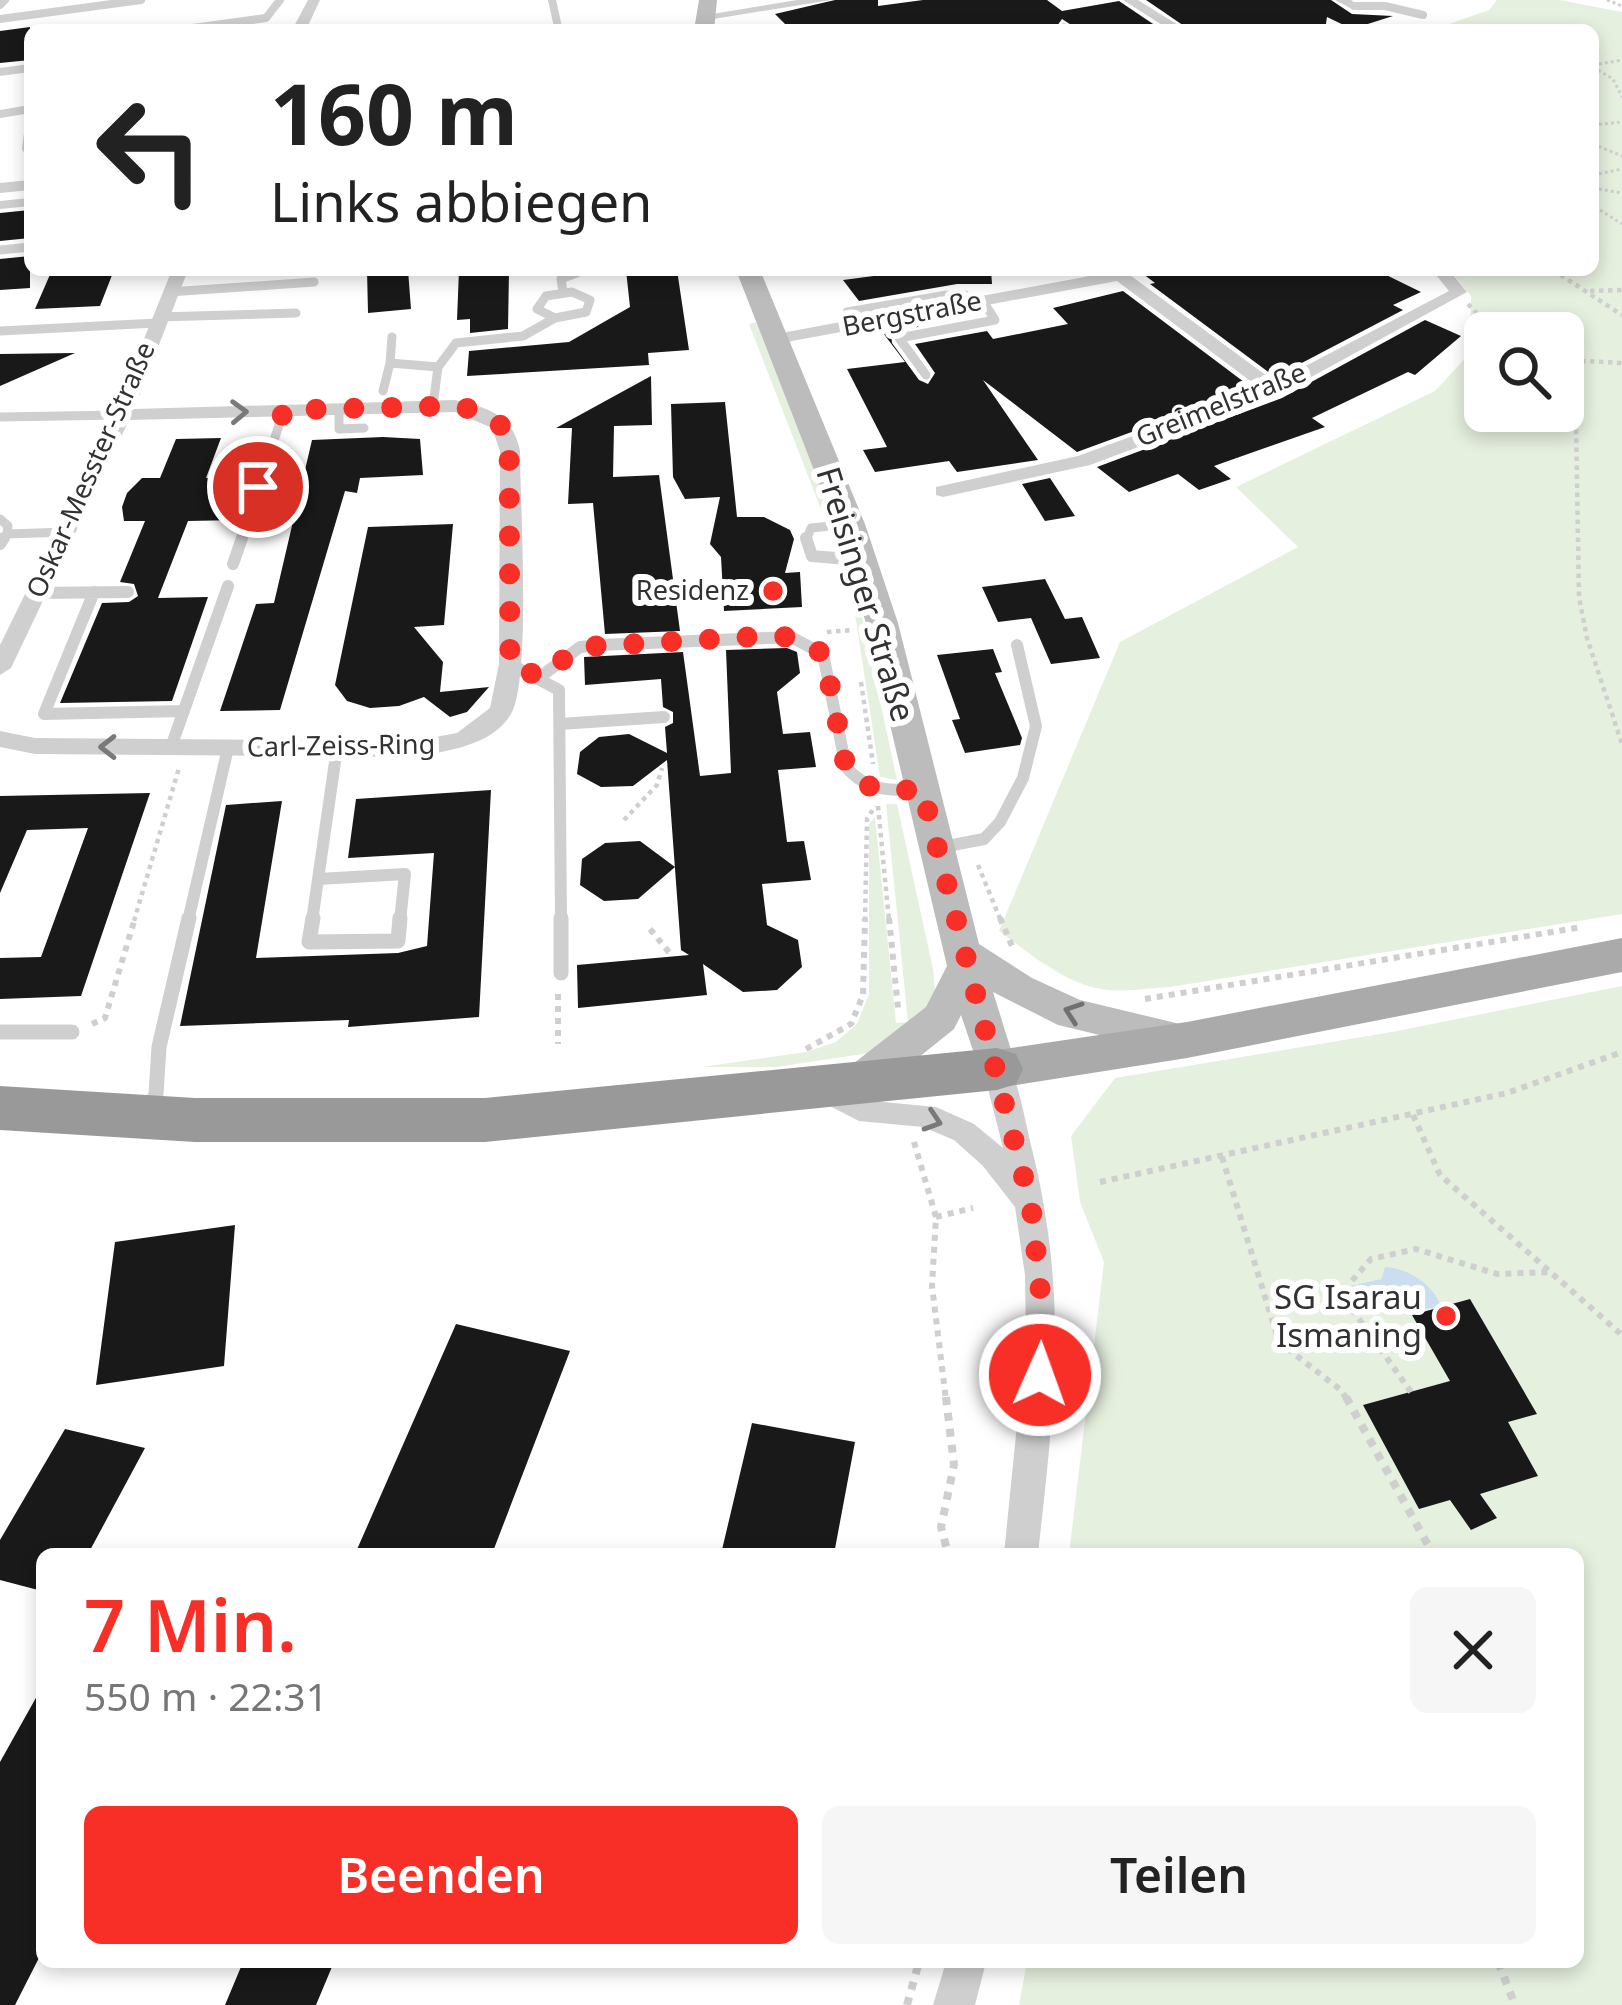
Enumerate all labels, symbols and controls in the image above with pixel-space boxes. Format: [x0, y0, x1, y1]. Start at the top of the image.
text: 160 m [270, 55, 518, 170]
icon: left [72, 72, 228, 228]
text: Links abbiegen [270, 164, 652, 238]
street label: Bergstraße [839, 281, 984, 344]
map controls [1464, 312, 1584, 432]
button: search [1464, 312, 1584, 432]
street label: Oskar-Messter-Straße [17, 336, 163, 603]
street label: Greimelstraße [1130, 353, 1311, 455]
one-way arrow [230, 399, 249, 425]
pin [207, 436, 309, 538]
icon: arrive [225, 454, 291, 520]
street label: Freisinger Straße [806, 461, 927, 727]
place label: Residenz [636, 571, 749, 608]
marker: Residenz [760, 578, 786, 604]
street label: Carl-Zeiss-Ring [247, 724, 435, 765]
one-way arrow [98, 734, 116, 760]
one-way arrow [1064, 1001, 1085, 1026]
one-way arrow [922, 1107, 943, 1132]
place label: SG Isarau Ismaning [1274, 1274, 1422, 1357]
marker: SG Isarau Ismaning [1433, 1303, 1459, 1329]
position arrow [977, 1312, 1103, 1438]
text: 7 Min. [84, 1575, 297, 1673]
button: close [1410, 1587, 1536, 1713]
text: 550 m · 22:31 [84, 1669, 328, 1722]
button: Beenden [84, 1806, 798, 1944]
button: Teilen [822, 1806, 1536, 1944]

